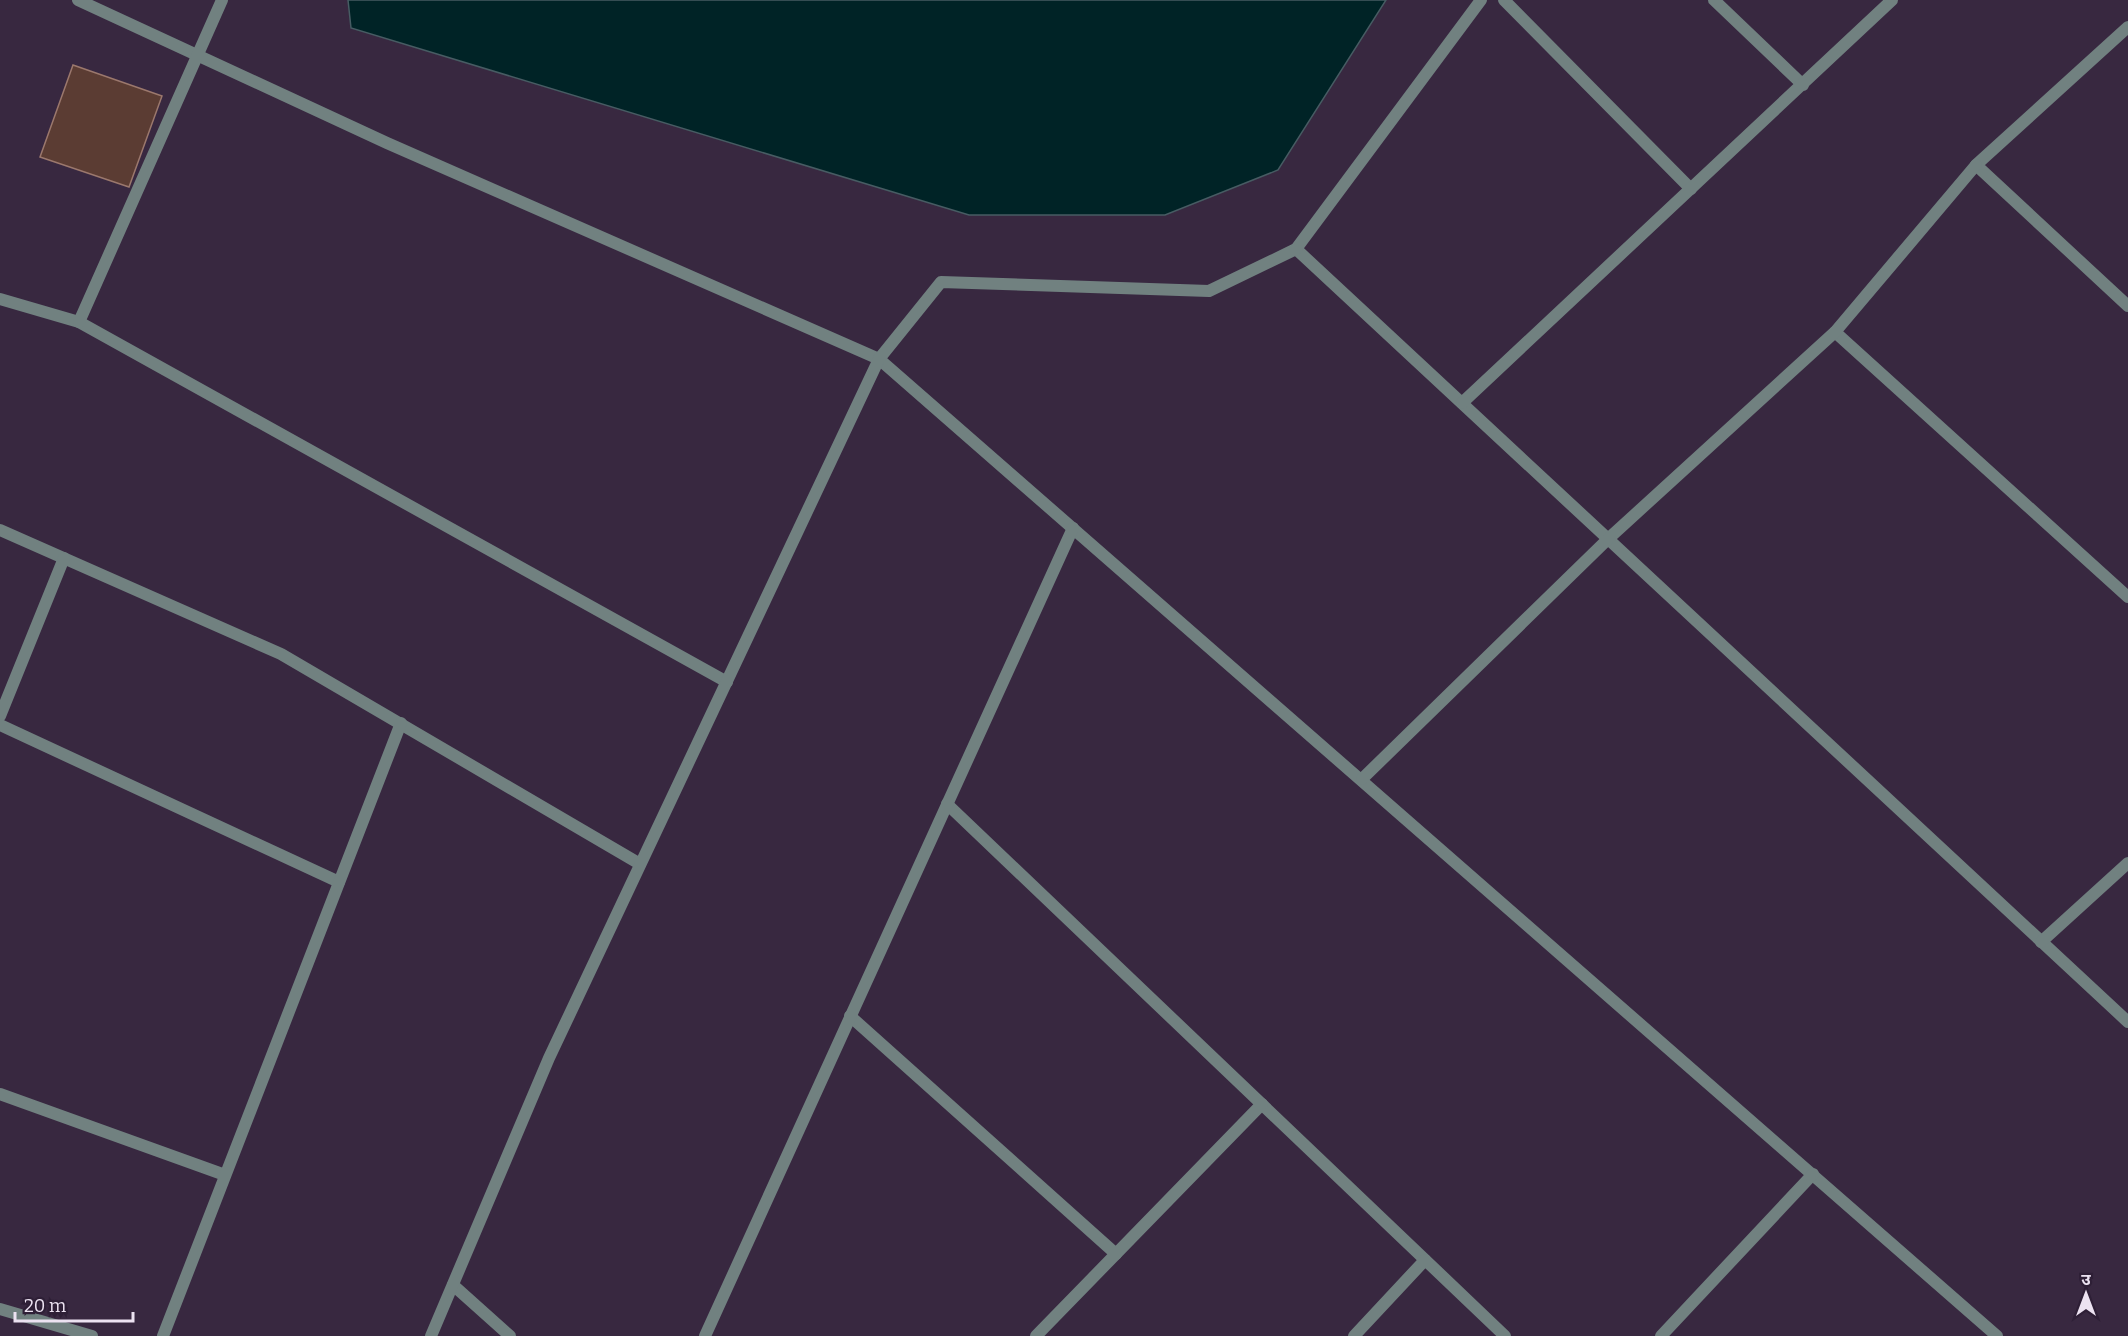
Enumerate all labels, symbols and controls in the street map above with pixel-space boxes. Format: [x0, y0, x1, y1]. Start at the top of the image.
north arrow [2056, 1264, 2116, 1324]
text: उ [2081, 1270, 2091, 1289]
scale bar [15, 1285, 134, 1323]
text: 20 m [24, 1295, 66, 1317]

